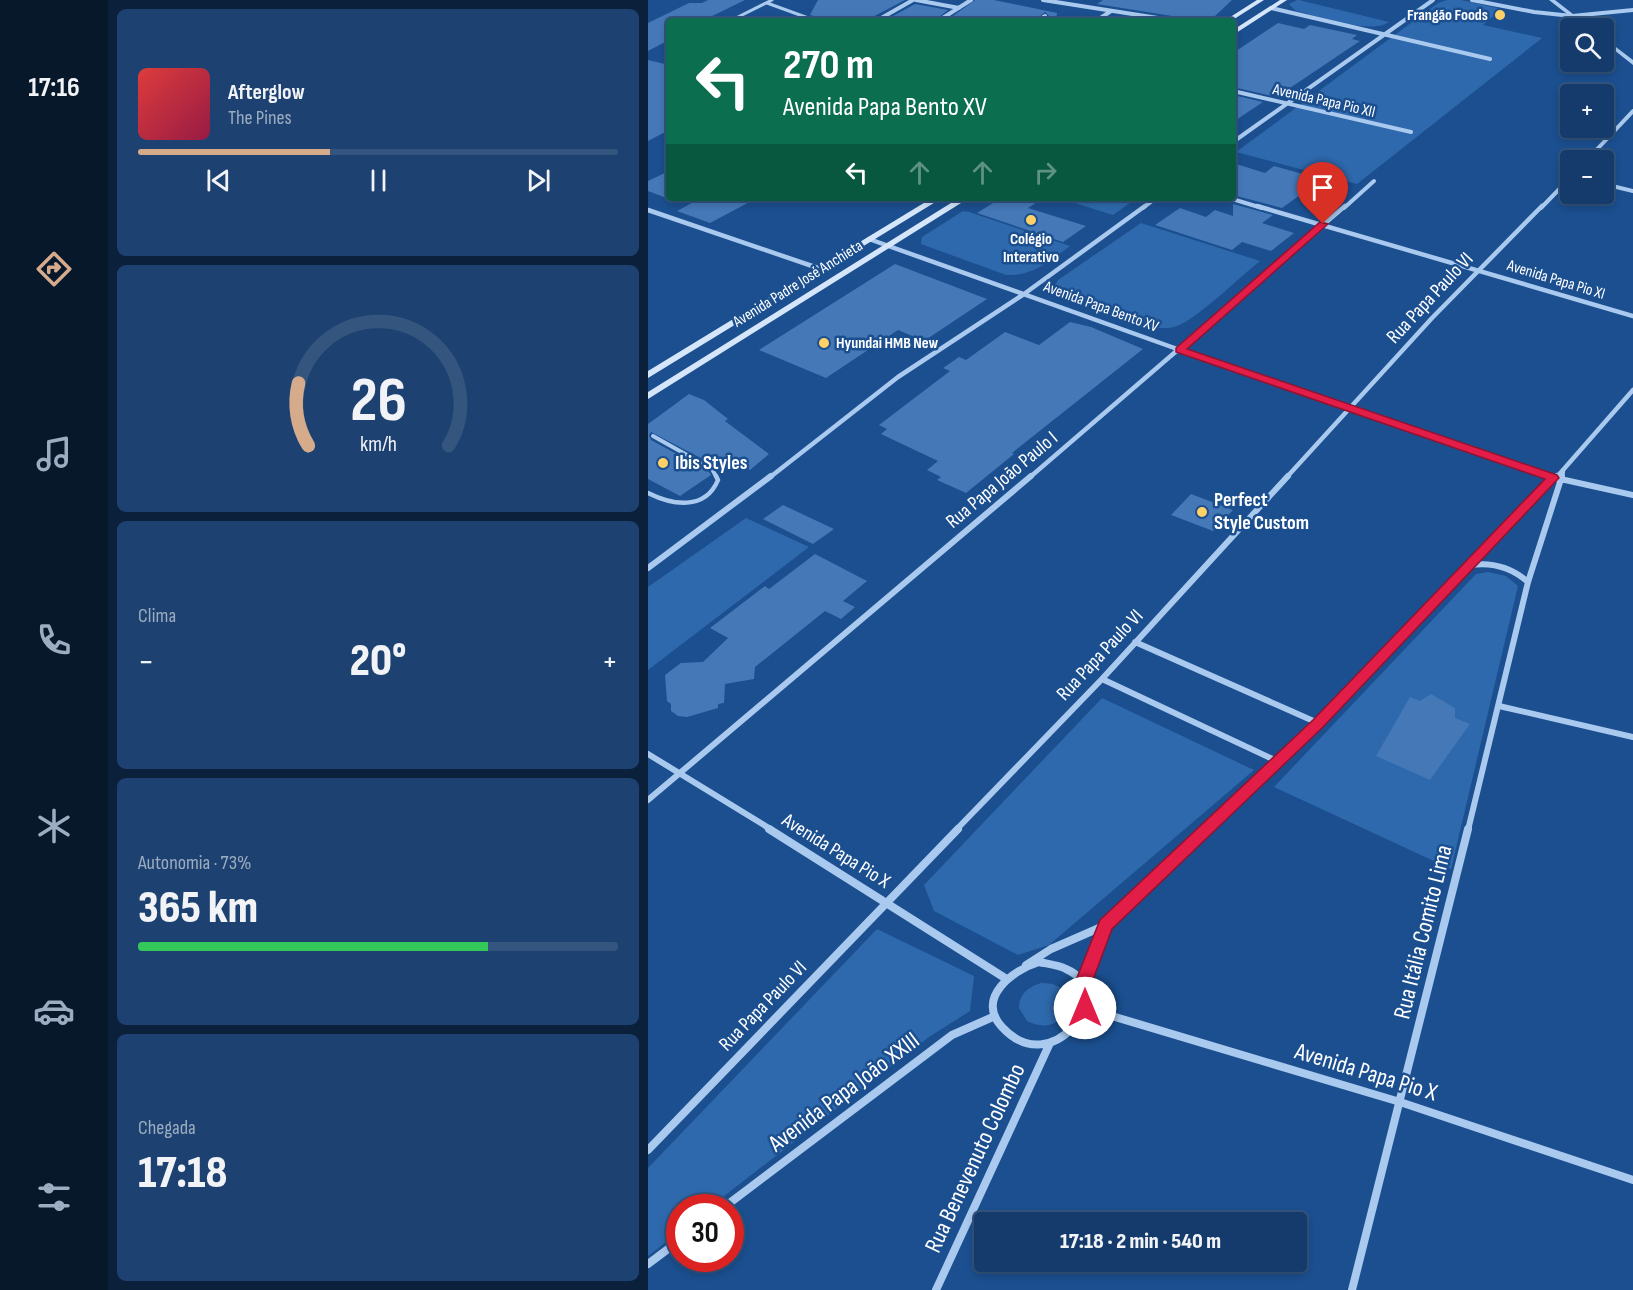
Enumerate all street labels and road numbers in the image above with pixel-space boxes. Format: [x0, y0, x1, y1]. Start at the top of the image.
street label: Avenida Papa Pio XII [1270, 80, 1377, 122]
street label: Avenida Padre José Anchieta [729, 236, 866, 332]
street label: Rua Papa Paulo VI [1382, 247, 1478, 349]
street label: Avenida Papa Pio XI [1504, 256, 1607, 304]
street label: Avenida Papa Bento XV [1040, 277, 1162, 337]
street label: Rua Papa João Paulo I [941, 426, 1063, 534]
street label: Rua Papa Paulo VI [1052, 604, 1148, 706]
street label: Avenida Papa Pio X [777, 808, 895, 894]
street label: Rua Itália Comito Lima [1387, 842, 1459, 1022]
street label: Rua Papa Paulo VI [714, 956, 812, 1056]
street label: Avenida Papa João XXIII [762, 1026, 925, 1159]
street label: Avenida Papa Pio X [1290, 1036, 1441, 1108]
street label: Rua Benevenuto Colombo [918, 1059, 1032, 1257]

